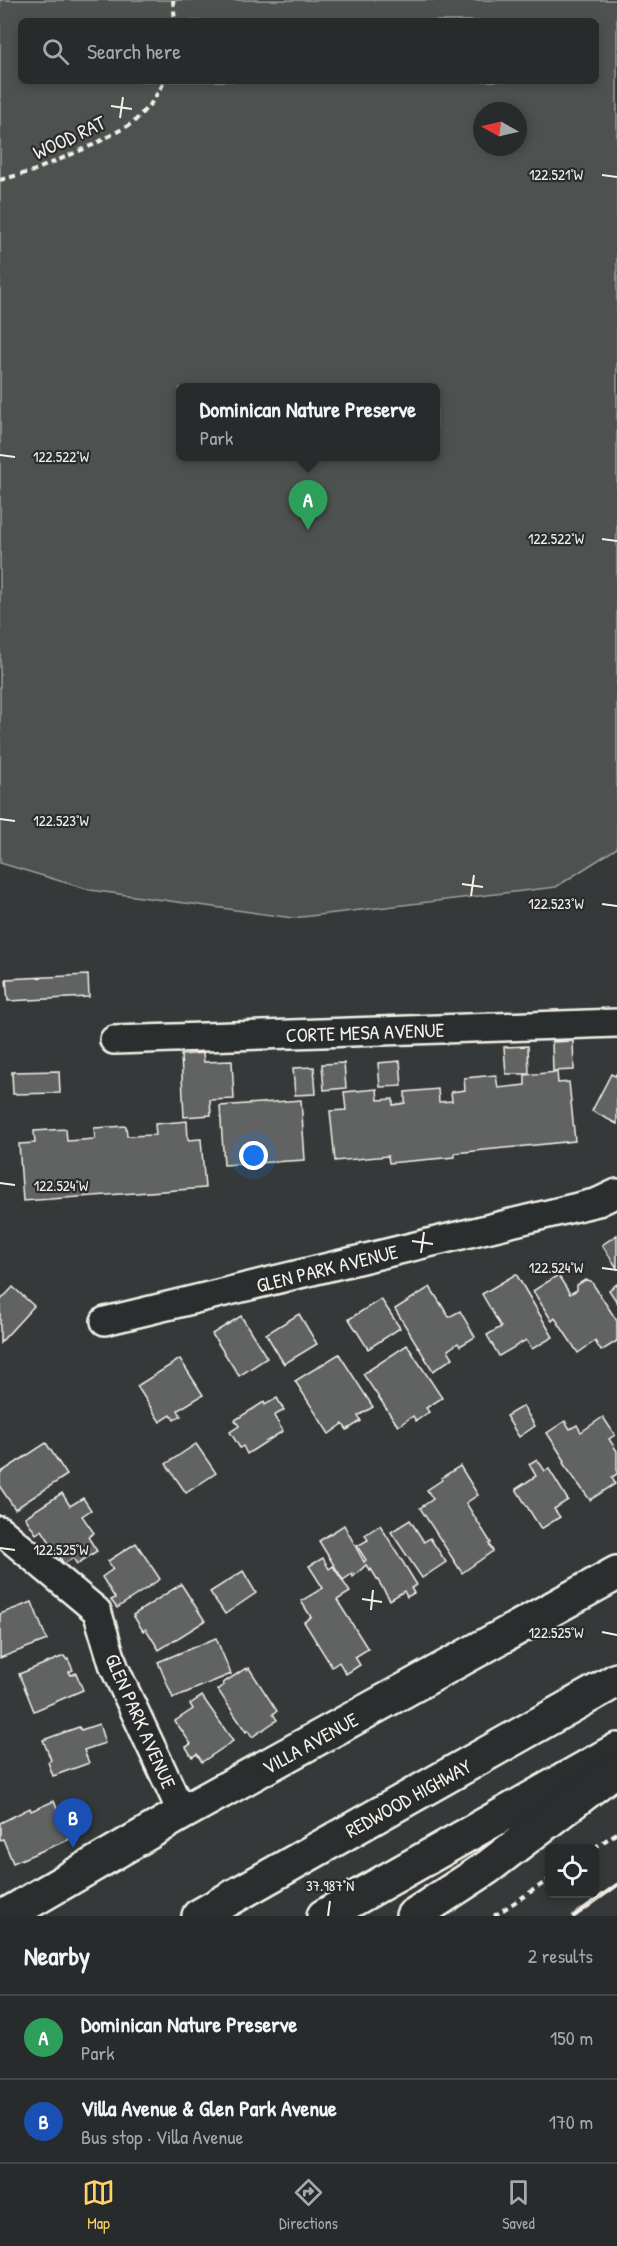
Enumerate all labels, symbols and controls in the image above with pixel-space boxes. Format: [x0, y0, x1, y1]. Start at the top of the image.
search box [18, 18, 599, 84]
icon: search [39, 35, 72, 68]
text: Search here [87, 36, 181, 66]
north arrow [473, 102, 527, 156]
street label: WOOD RAT [28, 108, 110, 165]
text: 122.521°W [529, 164, 584, 185]
popup [176, 383, 440, 461]
text: Dominican Nature Preserve [200, 394, 416, 424]
text: Park [200, 424, 233, 451]
text: 122.522°W [33, 446, 90, 467]
pin: A [288, 480, 328, 530]
text: 122.522°W [528, 528, 585, 549]
text: 122.523°W [33, 810, 90, 831]
text: 122.523°W [528, 893, 585, 914]
street label: CORTE MESA AVENUE [285, 1016, 445, 1048]
your location [239, 1141, 268, 1170]
text: 122.524°W [34, 1175, 89, 1196]
street label: GLEN PARK AVENUE [253, 1237, 401, 1299]
text: 122.524°W [529, 1257, 584, 1278]
text: 122.525°W [33, 1539, 89, 1560]
text: 122.525°W [528, 1622, 584, 1643]
street label: GLEN PARK AVENUE [99, 1649, 183, 1793]
street label: VILLA AVENUE [257, 1706, 363, 1780]
street label: REDWOOD HIGHWAY [340, 1752, 476, 1844]
pin: B [54, 1798, 92, 1848]
map controls [545, 1844, 599, 1898]
button: locate [545, 1844, 599, 1898]
text: 37.987°N [306, 1875, 354, 1896]
text: Nearby [24, 1938, 90, 1973]
text: 2 results [528, 1942, 593, 1969]
text: Dominican Nature Preserve [81, 2009, 297, 2039]
text: A [39, 2024, 48, 2051]
text: 150 m [550, 2024, 593, 2051]
text: Park [81, 2039, 114, 2066]
text: Villa Avenue & Glen Park Avenue [81, 2093, 337, 2123]
text: B [38, 2108, 49, 2135]
text: 170 m [549, 2108, 593, 2135]
text: Bus stop · Villa Avenue [81, 2123, 243, 2150]
tab: Map [82, 2176, 115, 2234]
tab: Directions [279, 2176, 338, 2234]
tab: Saved [502, 2176, 535, 2234]

